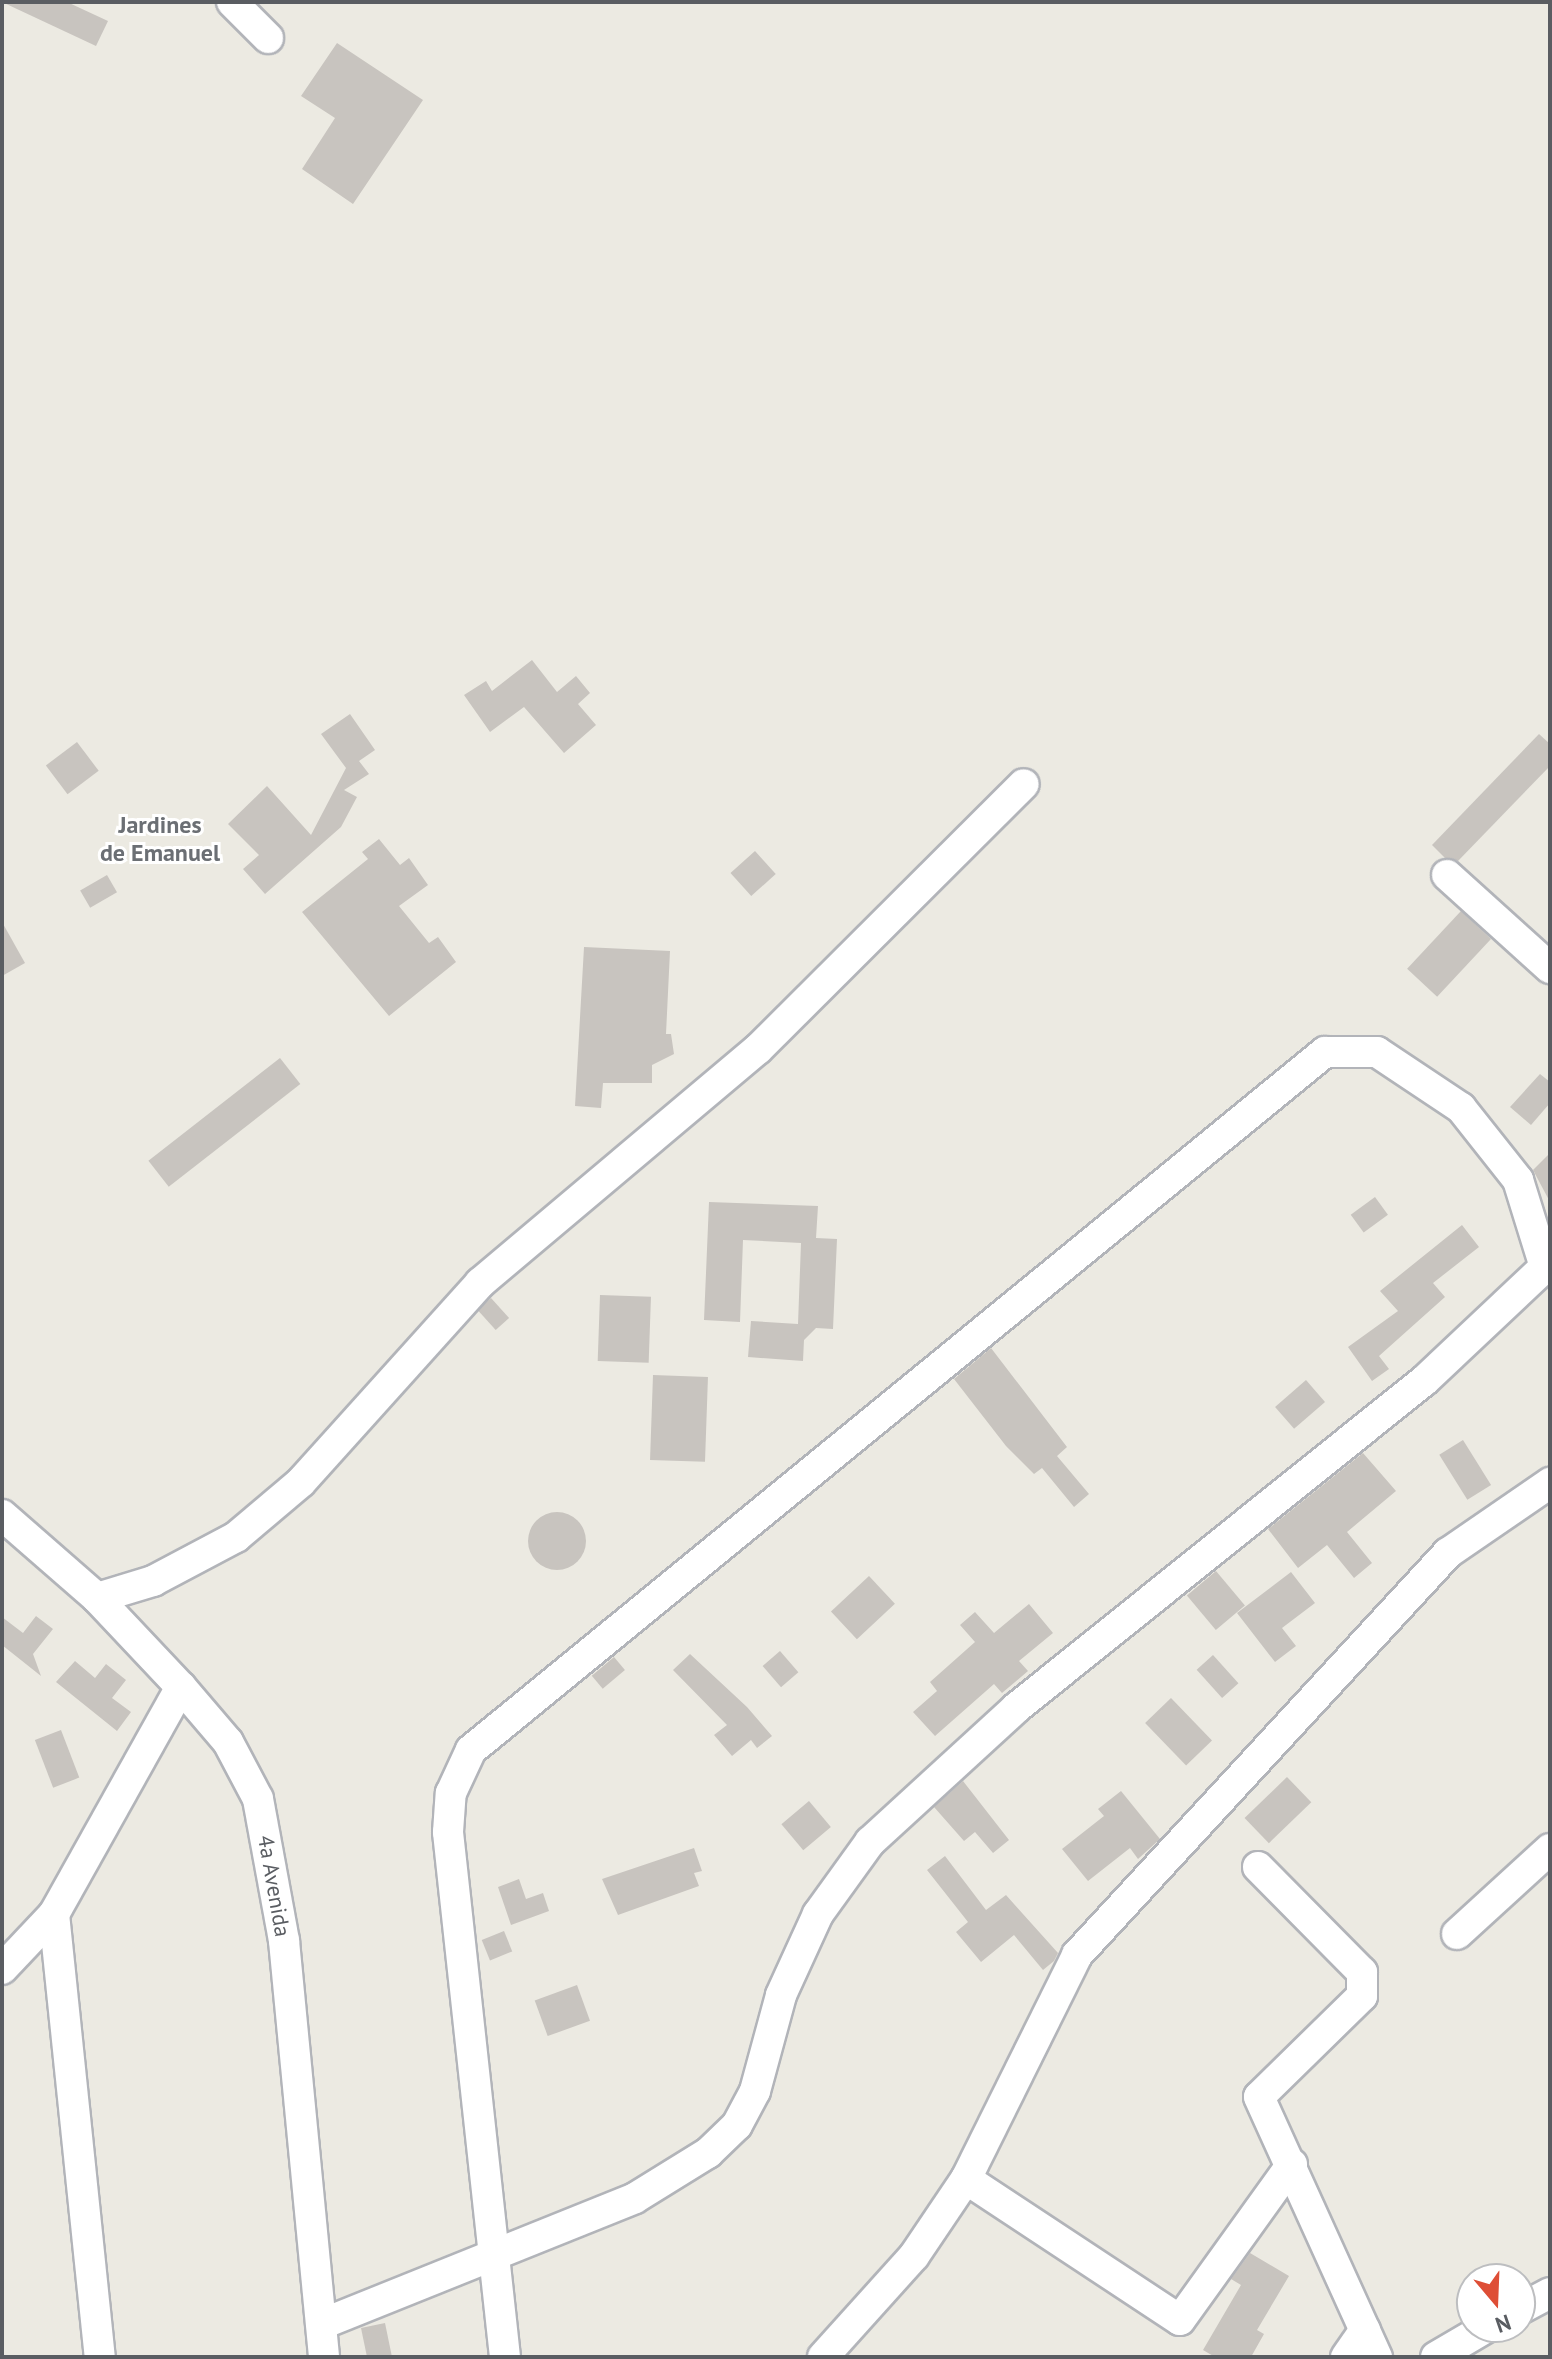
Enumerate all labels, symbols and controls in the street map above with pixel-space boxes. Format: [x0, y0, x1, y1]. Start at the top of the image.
district label: Jardines de Emanuel [100, 811, 220, 867]
street label: 4a Avenida [252, 1833, 296, 1939]
north arrow [1456, 2263, 1536, 2343]
text: N [1492, 2308, 1515, 2339]

